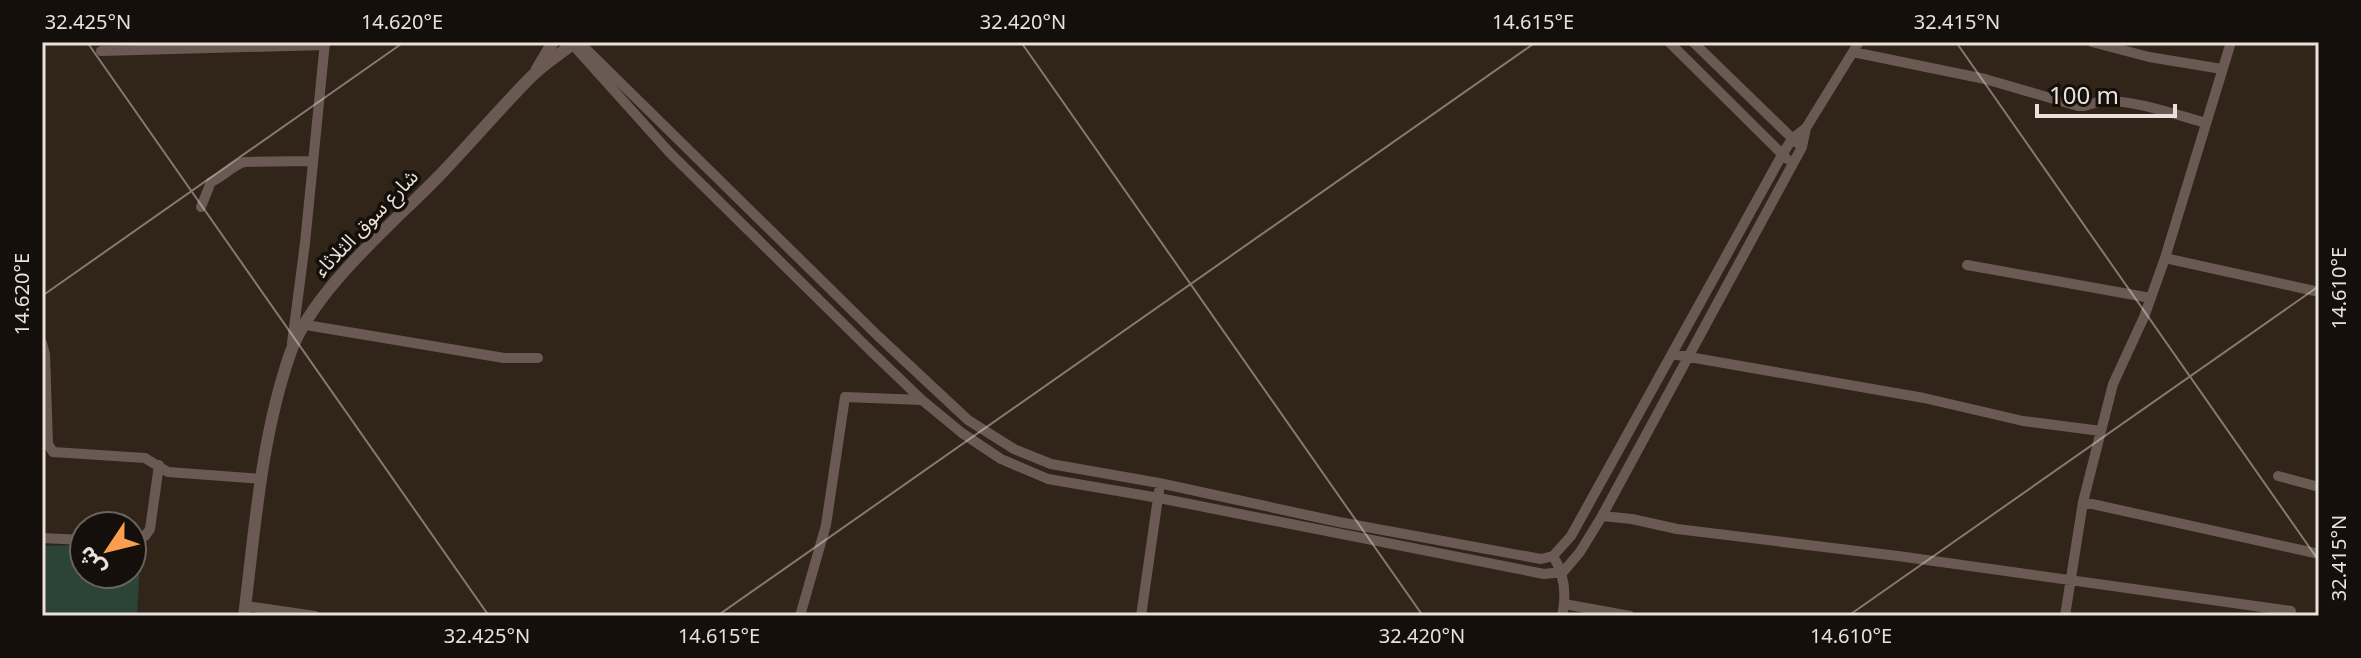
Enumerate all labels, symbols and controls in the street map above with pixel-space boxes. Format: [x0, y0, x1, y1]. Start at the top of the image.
text: 32.425°N [45, 8, 131, 35]
text: 14.620°E [361, 8, 443, 35]
text: 32.420°N [980, 8, 1066, 35]
text: 14.615°E [1492, 8, 1574, 35]
text: 32.415°N [1914, 8, 2000, 35]
scale bar [2037, 68, 2175, 118]
text: 100 m [2049, 78, 2119, 111]
street label: شارع سوق الثلاثاء [308, 163, 425, 284]
text: 14.610°E [2325, 247, 2352, 329]
text: 14.620°E [8, 253, 35, 335]
north arrow [68, 510, 148, 590]
text: 32.415°N [2325, 515, 2352, 601]
text: ش [70, 541, 112, 583]
text: 32.425°N [444, 622, 530, 649]
text: 14.615°E [678, 622, 760, 649]
text: 32.420°N [1379, 622, 1465, 649]
text: 14.610°E [1810, 622, 1892, 649]

